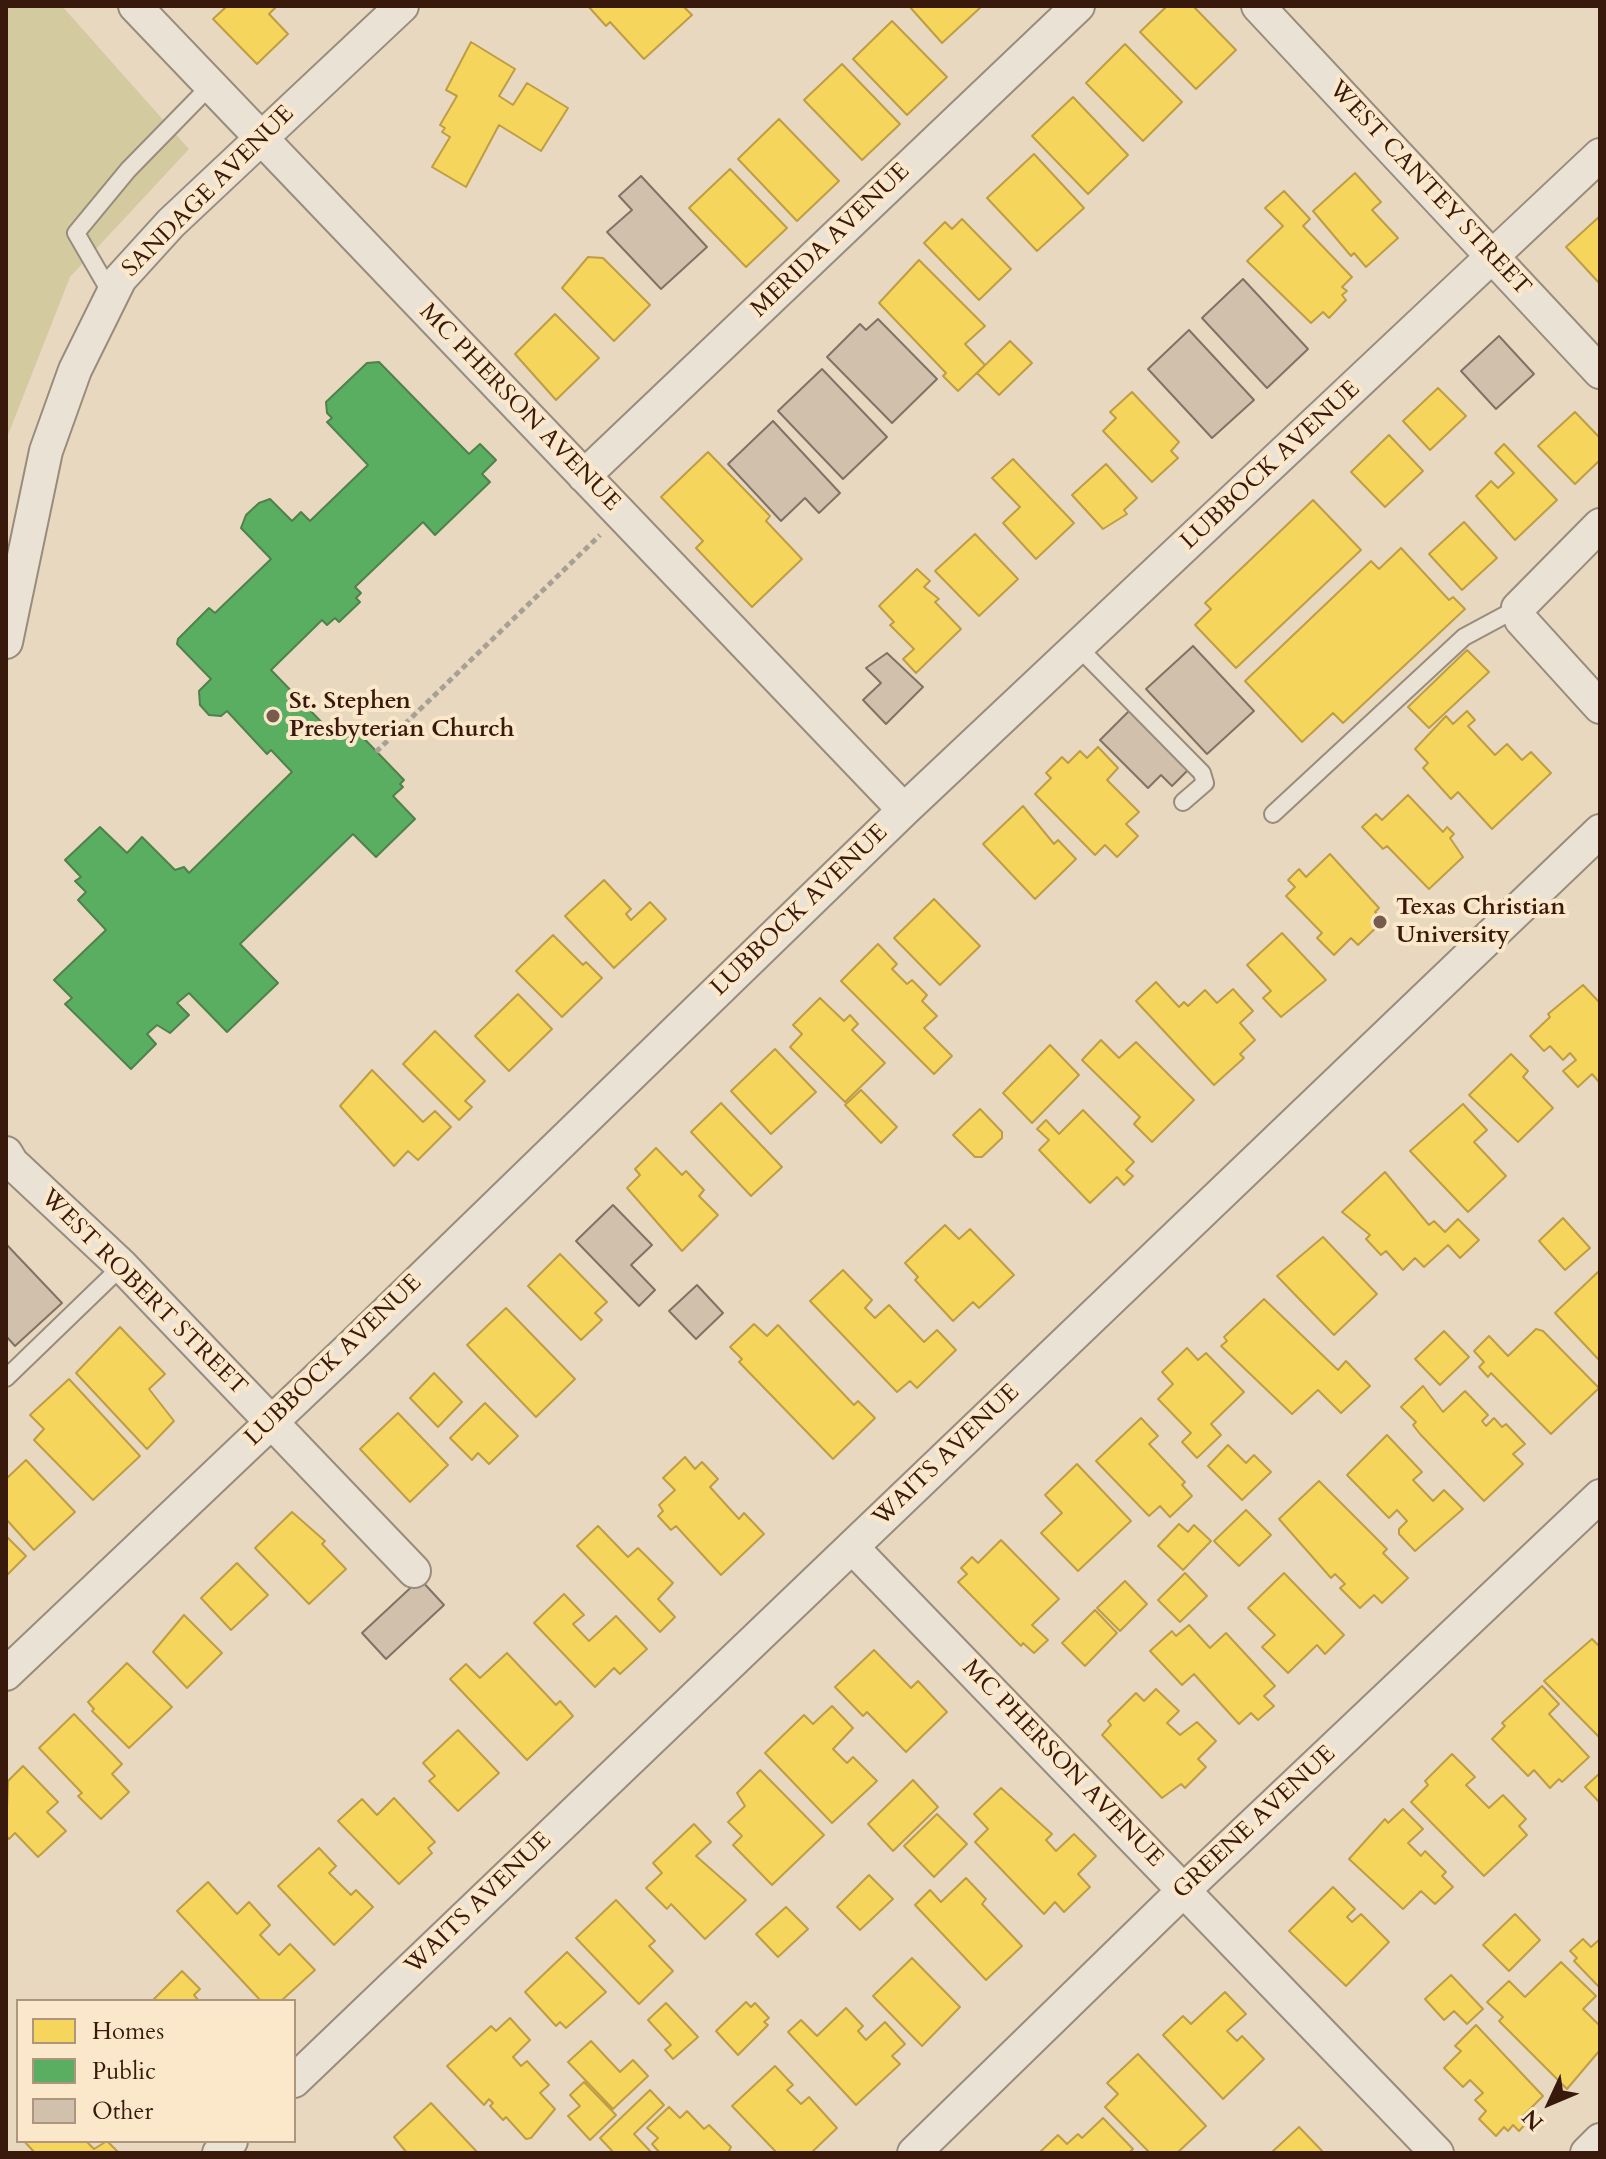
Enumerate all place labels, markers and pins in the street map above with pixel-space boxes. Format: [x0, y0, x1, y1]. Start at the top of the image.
place label: St. Stephen Presbyterian Church [289, 688, 515, 744]
marker: St. Stephen Presbyterian Church [264, 707, 282, 725]
place label: Texas Christian University [1396, 894, 1566, 950]
marker: Texas Christian University [1371, 913, 1389, 931]

